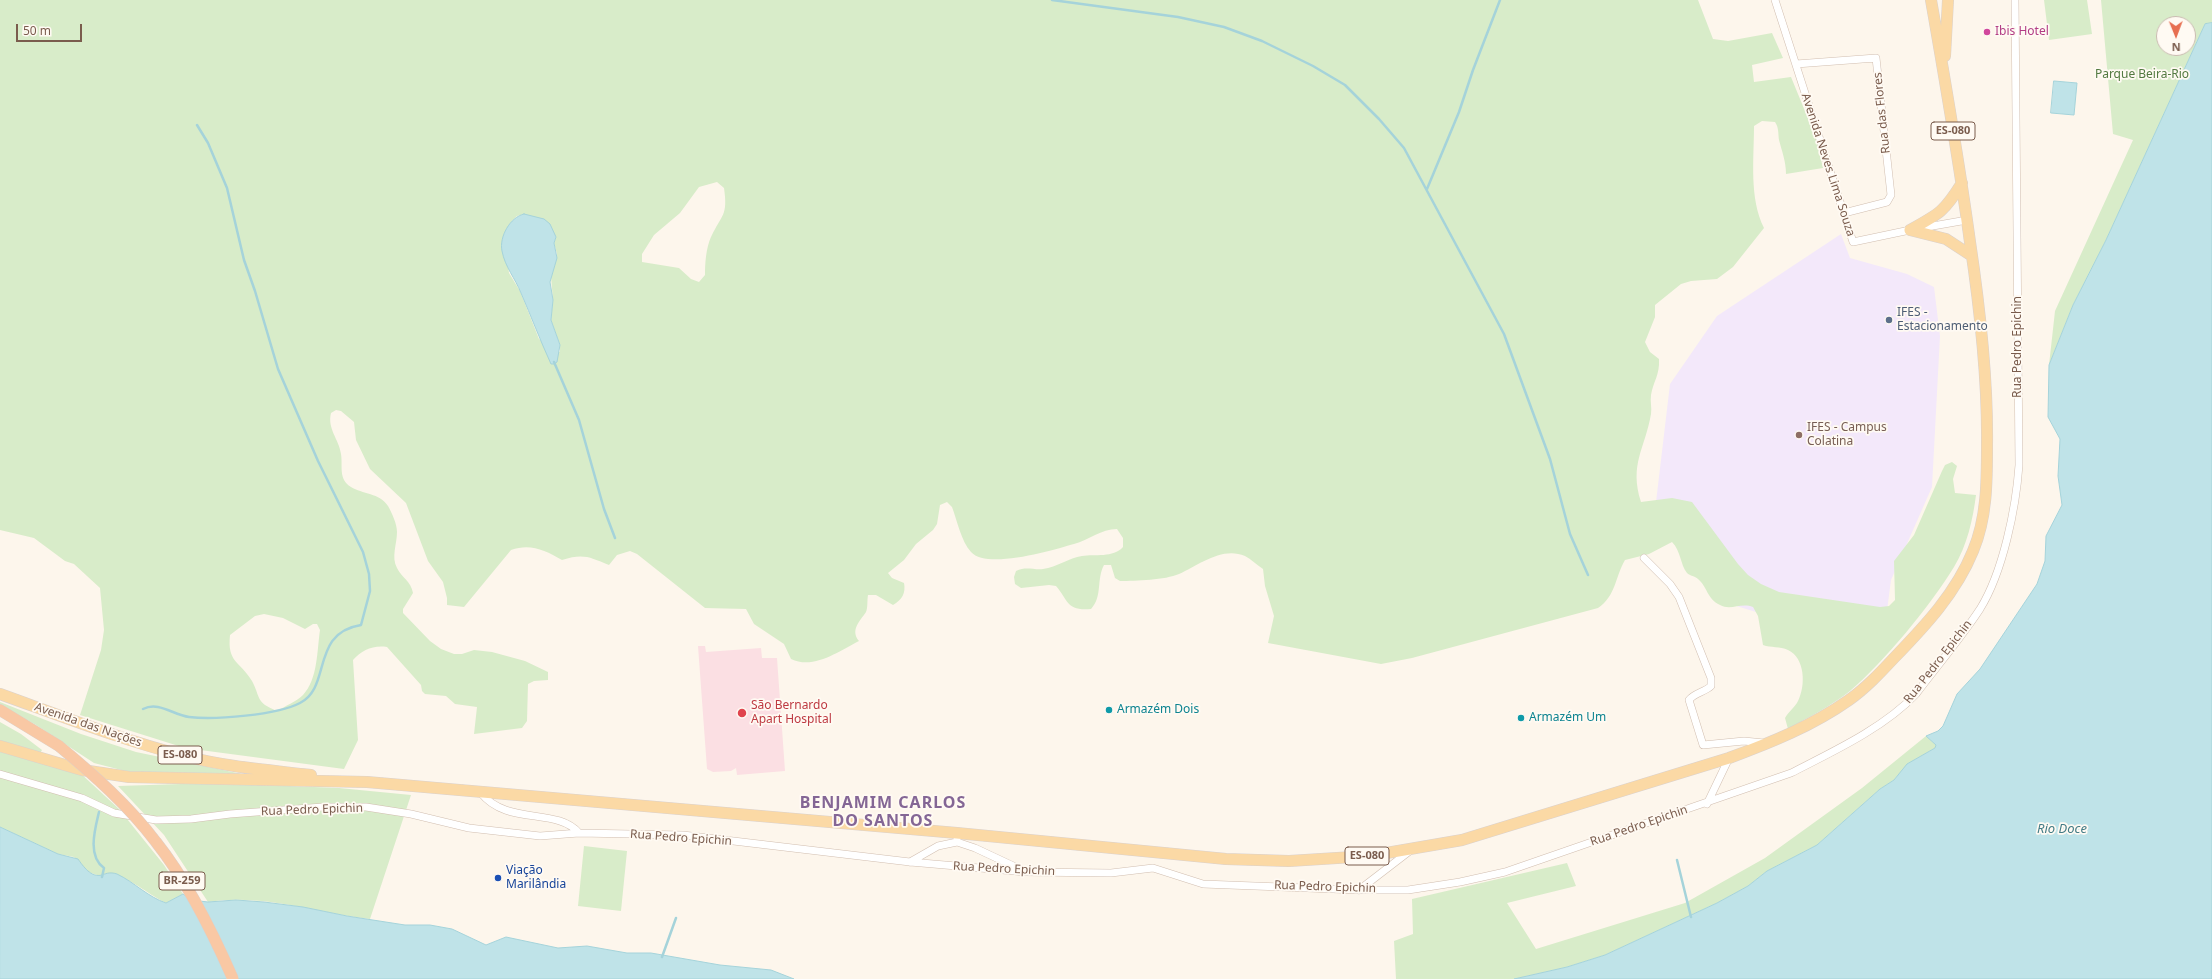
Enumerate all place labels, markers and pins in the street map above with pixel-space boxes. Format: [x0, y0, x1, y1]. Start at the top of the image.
place label: Ibis Hotel [1995, 25, 2049, 39]
marker: Ibis Hotel [1982, 27, 1992, 37]
place label: IFES - Estacionamento [1897, 306, 1988, 334]
marker: IFES - Estacionamento [1884, 315, 1894, 325]
place label: IFES - Campus Colatina [1807, 421, 1887, 449]
marker: IFES - Campus Colatina [1794, 430, 1804, 440]
place label: São Bernardo Apart Hospital [751, 699, 832, 727]
place label: Armazém Dois [1117, 703, 1199, 717]
marker: Armazém Dois [1104, 705, 1114, 715]
marker: São Bernardo Apart Hospital [736, 707, 748, 719]
place label: Armazém Um [1529, 711, 1606, 725]
marker: Armazém Um [1516, 713, 1526, 723]
place label: Viação Marilândia [506, 864, 566, 892]
marker: Viação Marilândia [493, 873, 503, 883]

